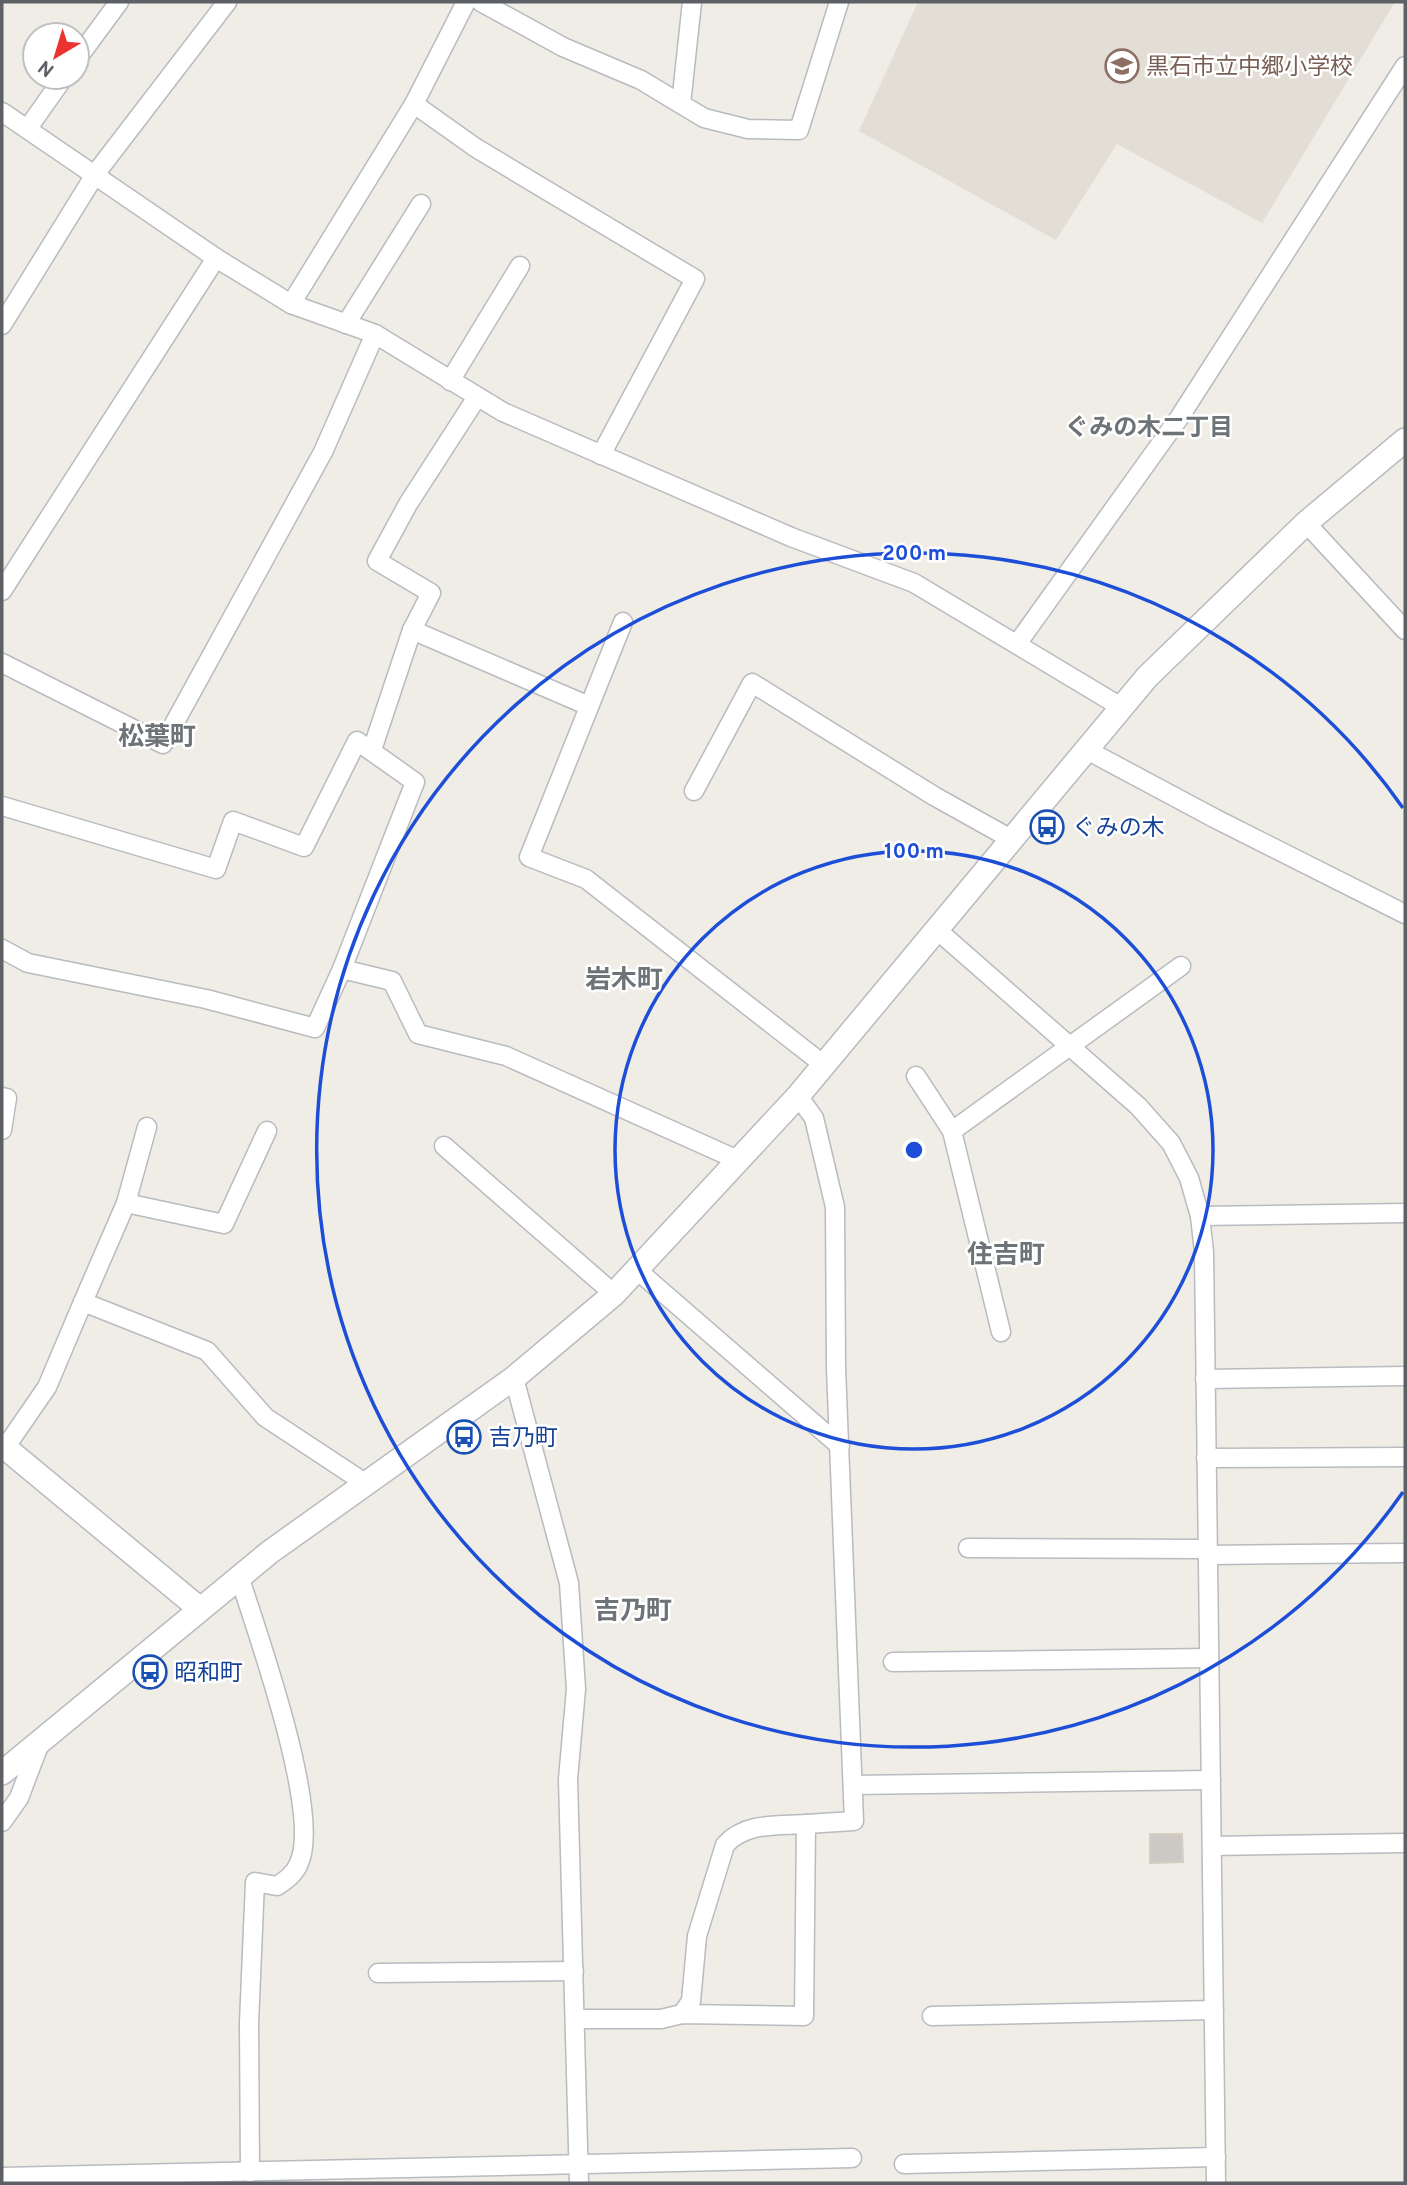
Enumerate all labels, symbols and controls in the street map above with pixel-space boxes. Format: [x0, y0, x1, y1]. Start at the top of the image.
north arrow [21, 21, 91, 91]
school or university icon: 黒石市立中郷小学校 [1103, 47, 1141, 85]
text: N [34, 54, 60, 81]
place label: 黒石市立中郷小学校 [1146, 54, 1353, 83]
district label: ぐみの木二丁目 [1065, 414, 1233, 444]
text: 200 m [882, 541, 946, 568]
district label: 松葉町 [118, 722, 196, 755]
bus stop icon: ぐみの木 [1028, 808, 1066, 846]
place label: ぐみの木 [1072, 815, 1165, 844]
text: 100 m [884, 839, 944, 866]
district label: 岩木町 [585, 965, 663, 998]
centre of rings [902, 1138, 926, 1162]
district label: 住吉町 [967, 1240, 1045, 1273]
bus stop icon: 吉乃町 [445, 1418, 483, 1456]
place label: 吉乃町 [489, 1425, 558, 1454]
district label: 吉乃町 [594, 1596, 672, 1629]
bus stop icon: 昭和町 [131, 1653, 169, 1691]
place label: 昭和町 [174, 1660, 243, 1689]

